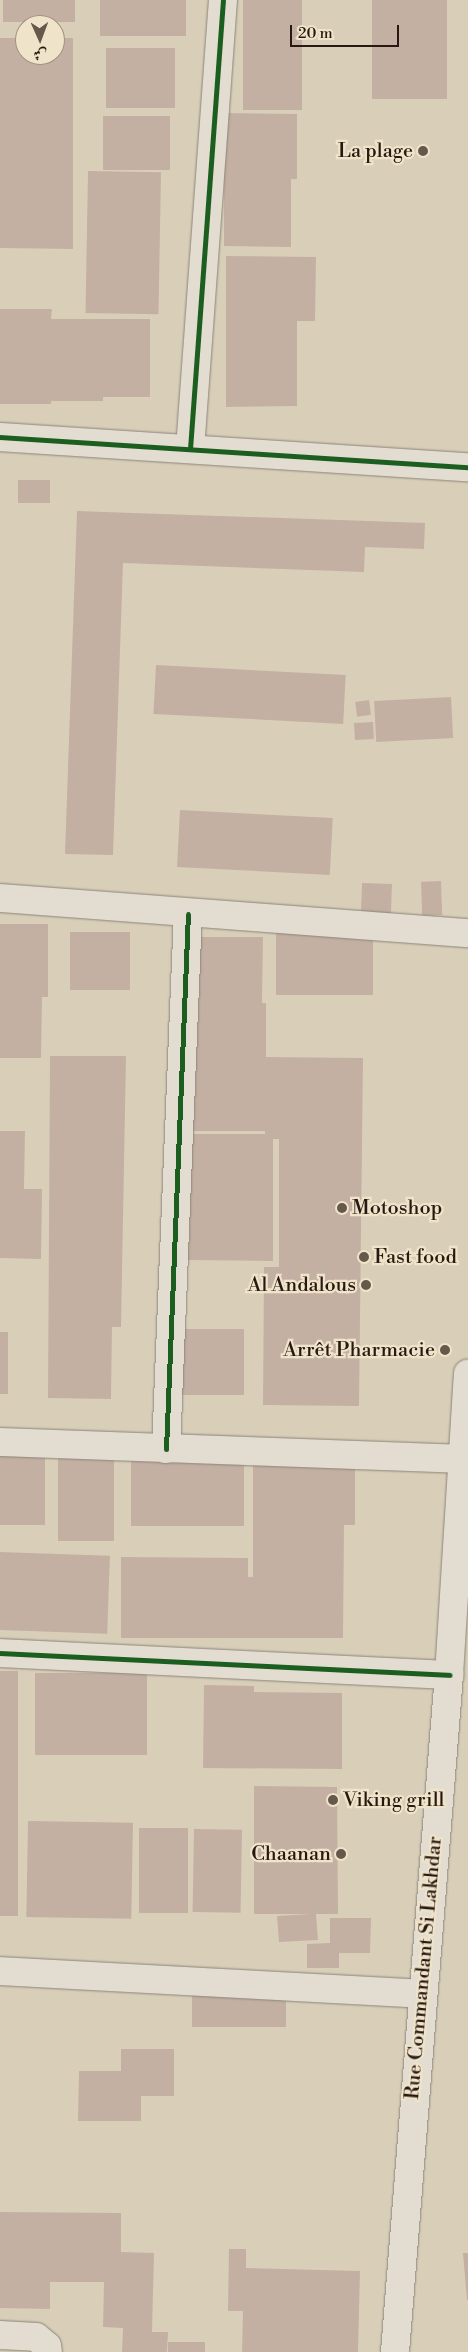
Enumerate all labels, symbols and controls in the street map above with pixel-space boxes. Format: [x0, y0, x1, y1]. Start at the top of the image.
north arrow [15, 15, 65, 65]
scale bar [293, 15, 402, 47]
text: 20 m [298, 24, 333, 43]
text: ش [33, 45, 48, 63]
place label: La plage [338, 139, 413, 163]
marker: La plage [417, 145, 429, 157]
place label: Motoshop [352, 1196, 442, 1220]
marker: Motoshop [336, 1202, 348, 1214]
place label: Fast food [374, 1245, 457, 1269]
marker: Fast food [358, 1251, 370, 1263]
place label: Al Andalous [248, 1273, 356, 1297]
marker: Al Andalous [360, 1279, 372, 1291]
place label: Arrêt Pharmacie [283, 1338, 435, 1362]
marker: Arrêt Pharmacie [439, 1344, 451, 1356]
place label: Viking grill [343, 1788, 445, 1812]
marker: Viking grill [327, 1794, 339, 1806]
street label: Rue Commandant Si Lakhdar [401, 1835, 447, 2101]
place label: Chaanan [251, 1842, 331, 1866]
marker: Chaanan [335, 1848, 347, 1860]

